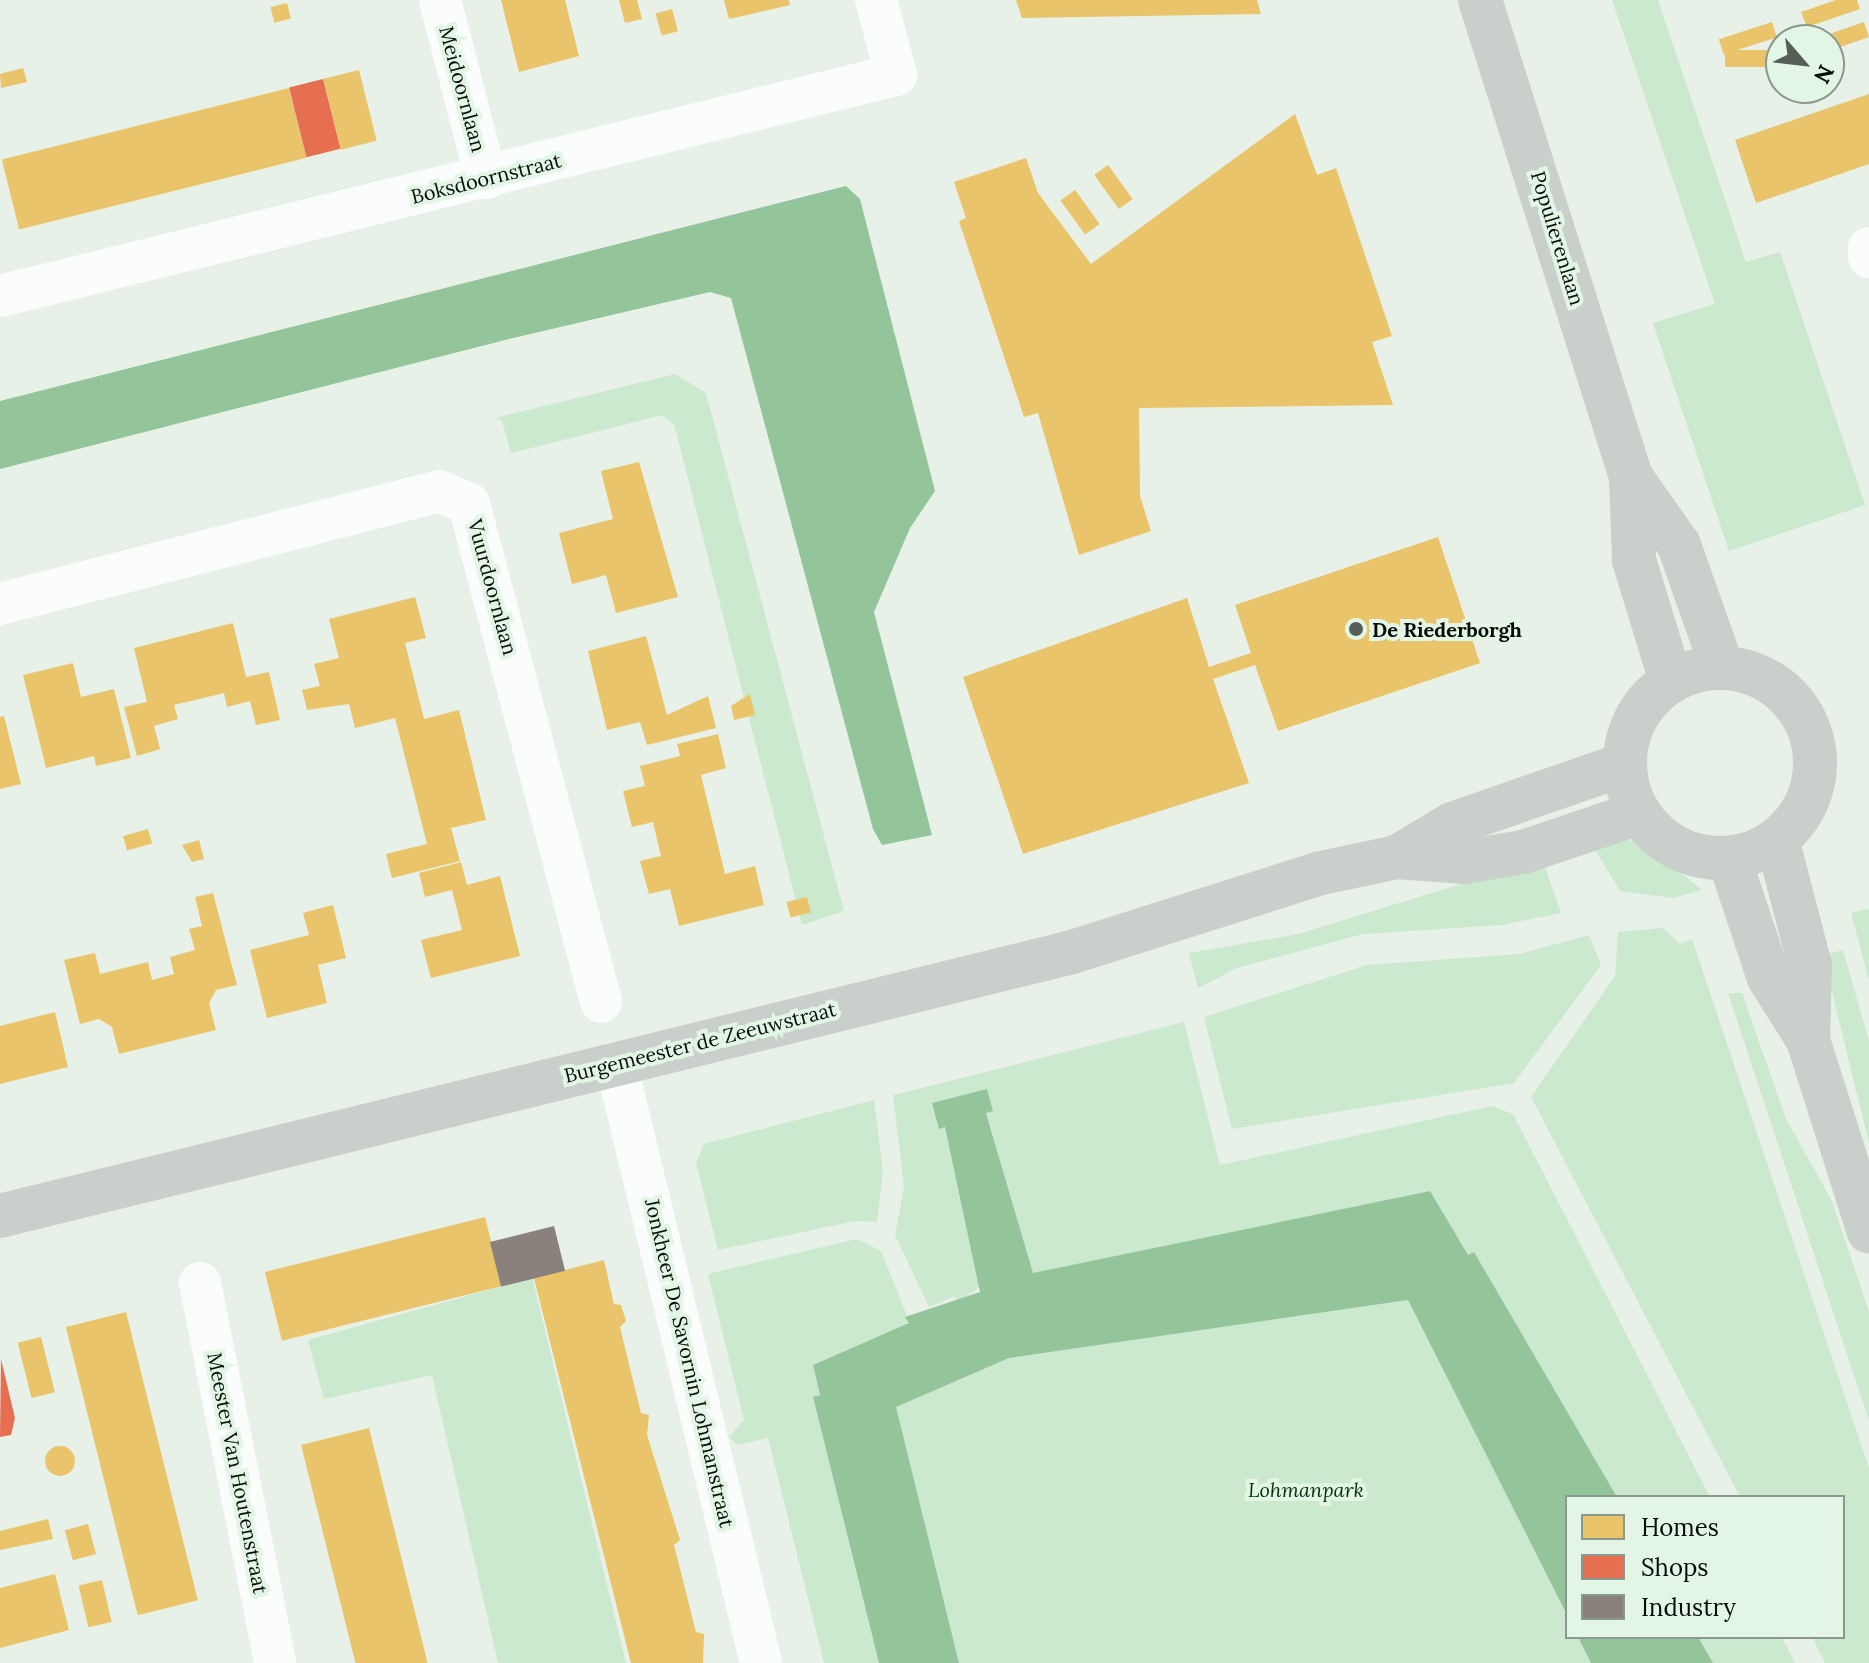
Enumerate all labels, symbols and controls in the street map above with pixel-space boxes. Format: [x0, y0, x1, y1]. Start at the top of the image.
street label: Meidoornlaan [435, 24, 491, 154]
north arrow [1765, 24, 1845, 104]
text: N [1808, 60, 1841, 88]
street label: Boksdoornstraat [408, 148, 564, 208]
street label: Populierenlaan [1526, 168, 1590, 308]
street label: Vuurdoornlaan [463, 517, 523, 657]
place label: De Riederborgh [1372, 617, 1522, 641]
marker: De Riederborgh [1347, 620, 1365, 638]
street label: Burgemeester de Zeeuwstraat [562, 997, 838, 1087]
street label: Jonkheer De Savornin Lohmanstraat [640, 1196, 740, 1530]
street label: Meester Van Houtenstraat [203, 1350, 273, 1596]
park label: Lohmanpark [1248, 1477, 1364, 1501]
legend [1565, 1495, 1845, 1639]
text: Homes [1641, 1512, 1719, 1543]
text: Shops [1641, 1552, 1708, 1583]
text: Industry [1641, 1592, 1736, 1623]

